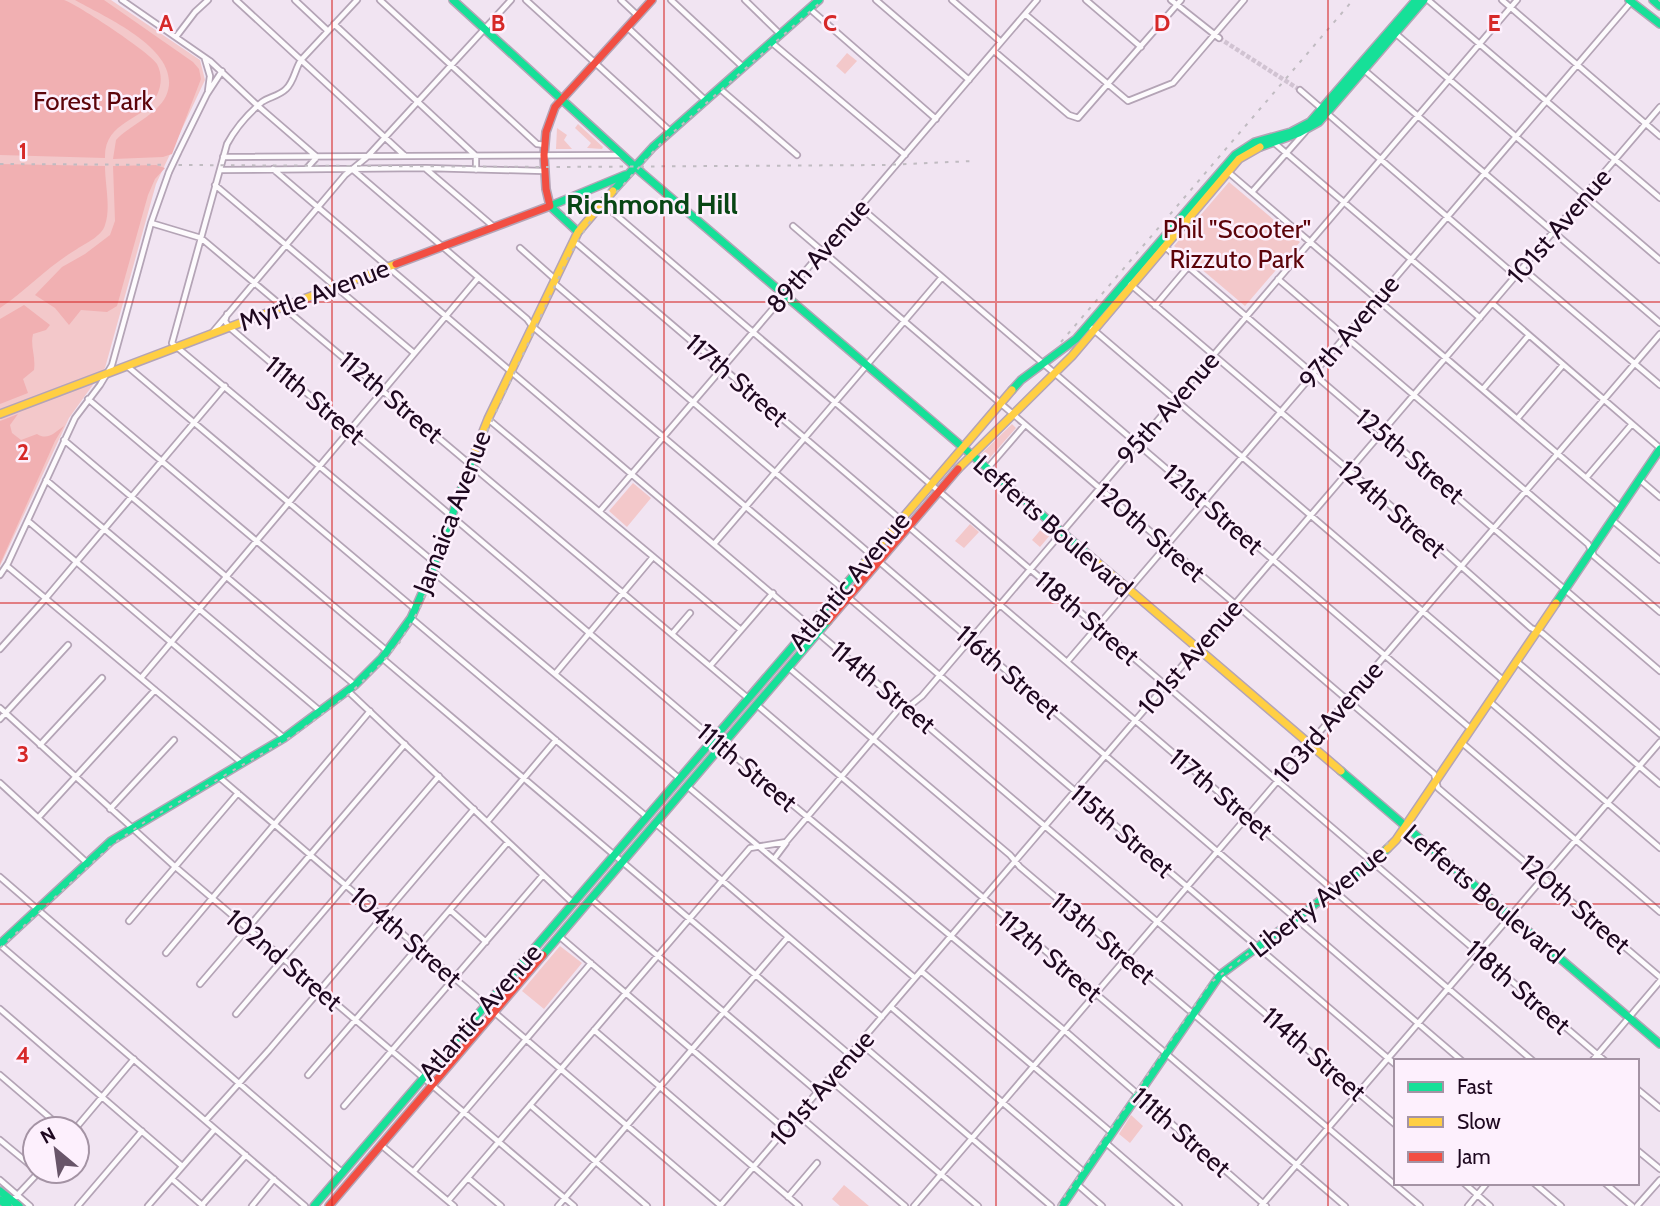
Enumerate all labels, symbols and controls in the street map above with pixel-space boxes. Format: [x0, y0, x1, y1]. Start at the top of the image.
text: A [159, 9, 174, 37]
text: B [491, 9, 505, 37]
text: C [823, 9, 837, 37]
text: D [1154, 9, 1170, 37]
text: E [1487, 9, 1501, 37]
park label: Forest Park [33, 85, 153, 117]
text: 1 [19, 137, 27, 165]
street label: 101st Avenue [1500, 162, 1618, 290]
district label: Richmond Hill [566, 187, 738, 221]
street label: 89th Avenue [759, 192, 877, 320]
park label: Phil "Scooter" Rizzuto Park [1163, 213, 1311, 275]
street label: Myrtle Avenue [234, 252, 394, 338]
street label: 97th Avenue [1292, 268, 1406, 396]
street label: 117th Street [679, 327, 795, 433]
street label: 112th Street [332, 344, 450, 450]
street label: 95th Avenue [1110, 345, 1226, 471]
street label: 111th Street [258, 349, 372, 451]
street label: 125th Street [1349, 401, 1471, 511]
street label: Jamaica Avenue [406, 426, 498, 599]
text: 2 [17, 438, 29, 466]
street label: Lefferts Boulevard [967, 448, 1139, 604]
street label: 124th Street [1331, 453, 1453, 565]
street label: 121st Street [1156, 457, 1270, 562]
street label: 120th Street [1088, 475, 1212, 589]
street label: Atlantic Avenue [782, 505, 916, 657]
street label: 118th Street [1028, 564, 1146, 672]
street label: 101st Avenue [1131, 593, 1249, 721]
street label: 116th Street [949, 618, 1067, 726]
street label: 114th Street [824, 634, 942, 740]
street label: 103rd Avenue [1266, 654, 1390, 790]
street label: 111th Street [690, 716, 804, 818]
text: 3 [17, 740, 29, 768]
street label: 117th Street [1163, 741, 1280, 847]
street label: 115th Street [1064, 777, 1180, 885]
street label: Lefferts Boulevard [1397, 817, 1571, 971]
street label: Liberty Avenue [1243, 838, 1393, 964]
street label: 120th Street [1513, 847, 1637, 961]
street label: 104th Street [344, 880, 468, 994]
street label: 113th Street [1044, 885, 1162, 991]
street label: 102nd Street [219, 902, 349, 1018]
street label: 112th Street [991, 903, 1109, 1009]
street label: 118th Street [1459, 933, 1577, 1041]
street label: Atlantic Avenue [412, 937, 548, 1087]
street label: 114th Street [1255, 1000, 1373, 1108]
street label: 101st Avenue [763, 1024, 881, 1152]
text: 4 [16, 1041, 30, 1069]
legend [1394, 1059, 1639, 1185]
text: Fast [1457, 1074, 1493, 1099]
street label: 111th Street [1125, 1080, 1237, 1184]
text: Slow [1457, 1109, 1501, 1134]
north arrow [21, 1115, 91, 1185]
text: N [37, 1122, 59, 1149]
text: Jam [1456, 1144, 1491, 1169]

